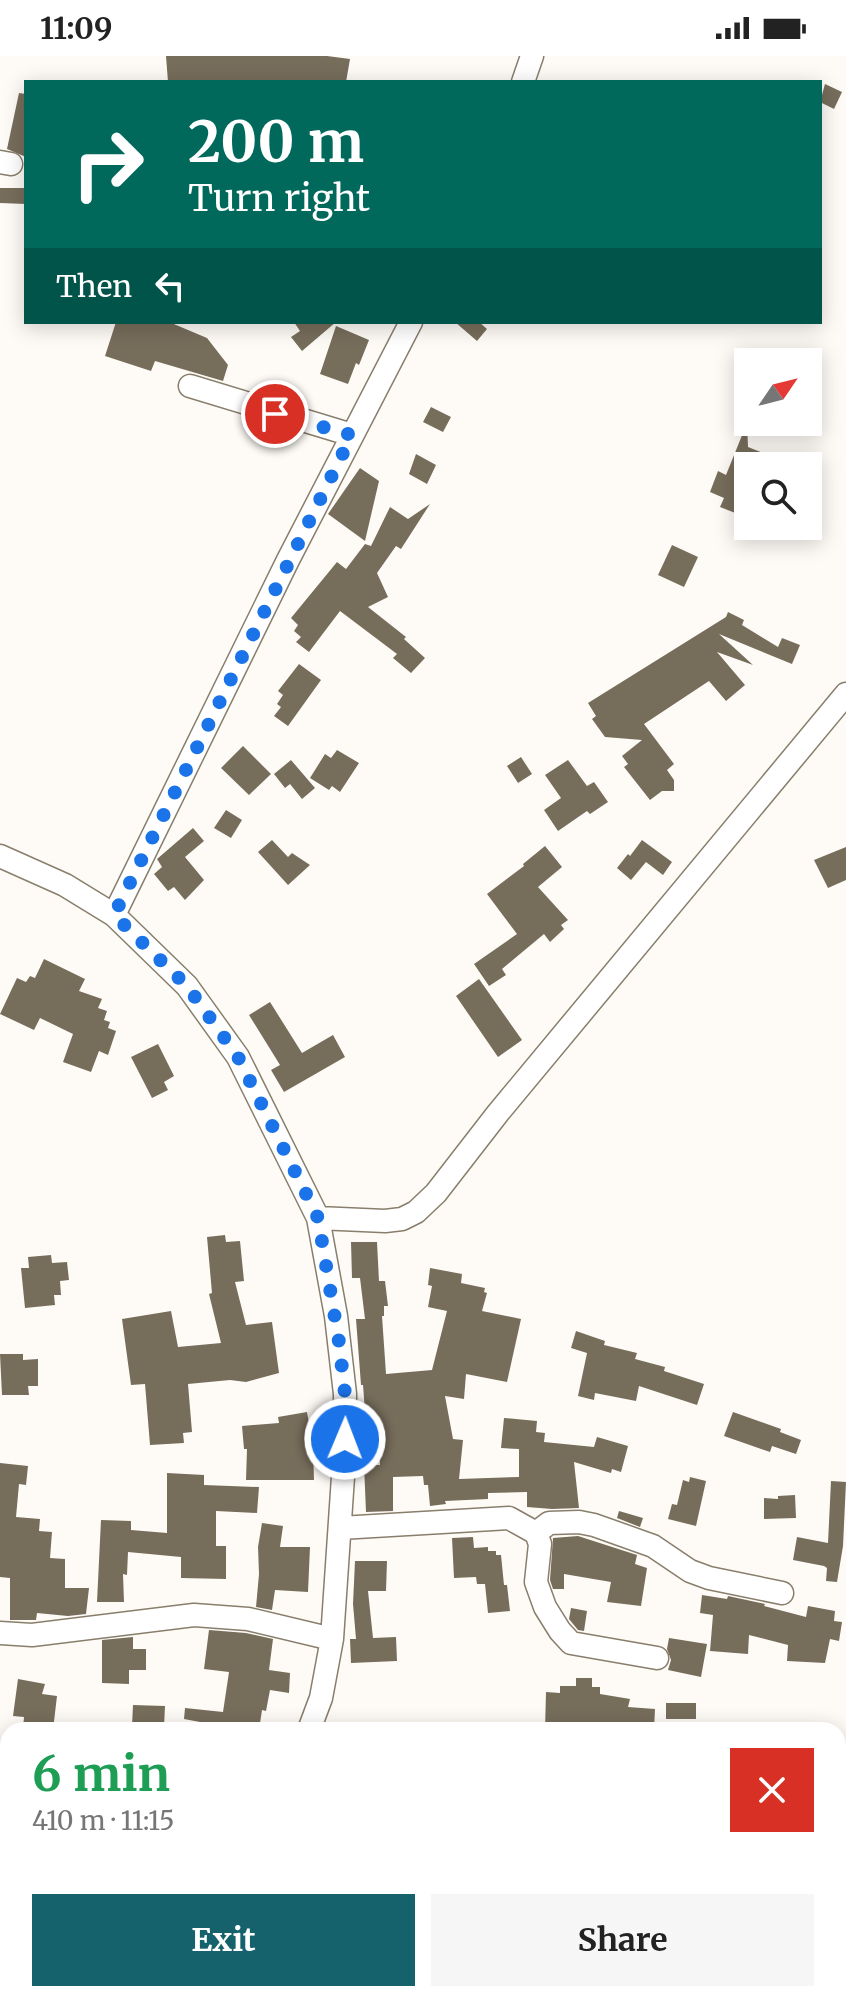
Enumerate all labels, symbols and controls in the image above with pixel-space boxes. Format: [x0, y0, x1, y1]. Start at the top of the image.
text: 11:09 [40, 9, 112, 47]
text: 200 m [188, 107, 364, 177]
icon: right [56, 112, 160, 216]
text: Turn right [188, 176, 370, 221]
icon: left [148, 264, 192, 308]
text: Then [56, 267, 132, 305]
north arrow [734, 348, 822, 436]
map controls [734, 348, 822, 540]
pin [241, 380, 309, 448]
icon: arrive [253, 392, 297, 436]
button: search [734, 452, 822, 540]
position arrow [303, 1397, 387, 1481]
text: 6 min [32, 1744, 170, 1804]
button: close [730, 1748, 814, 1832]
text: 410 m · 11:15 [32, 1804, 174, 1837]
button: Exit [32, 1894, 415, 1986]
button: Share [431, 1894, 814, 1986]

